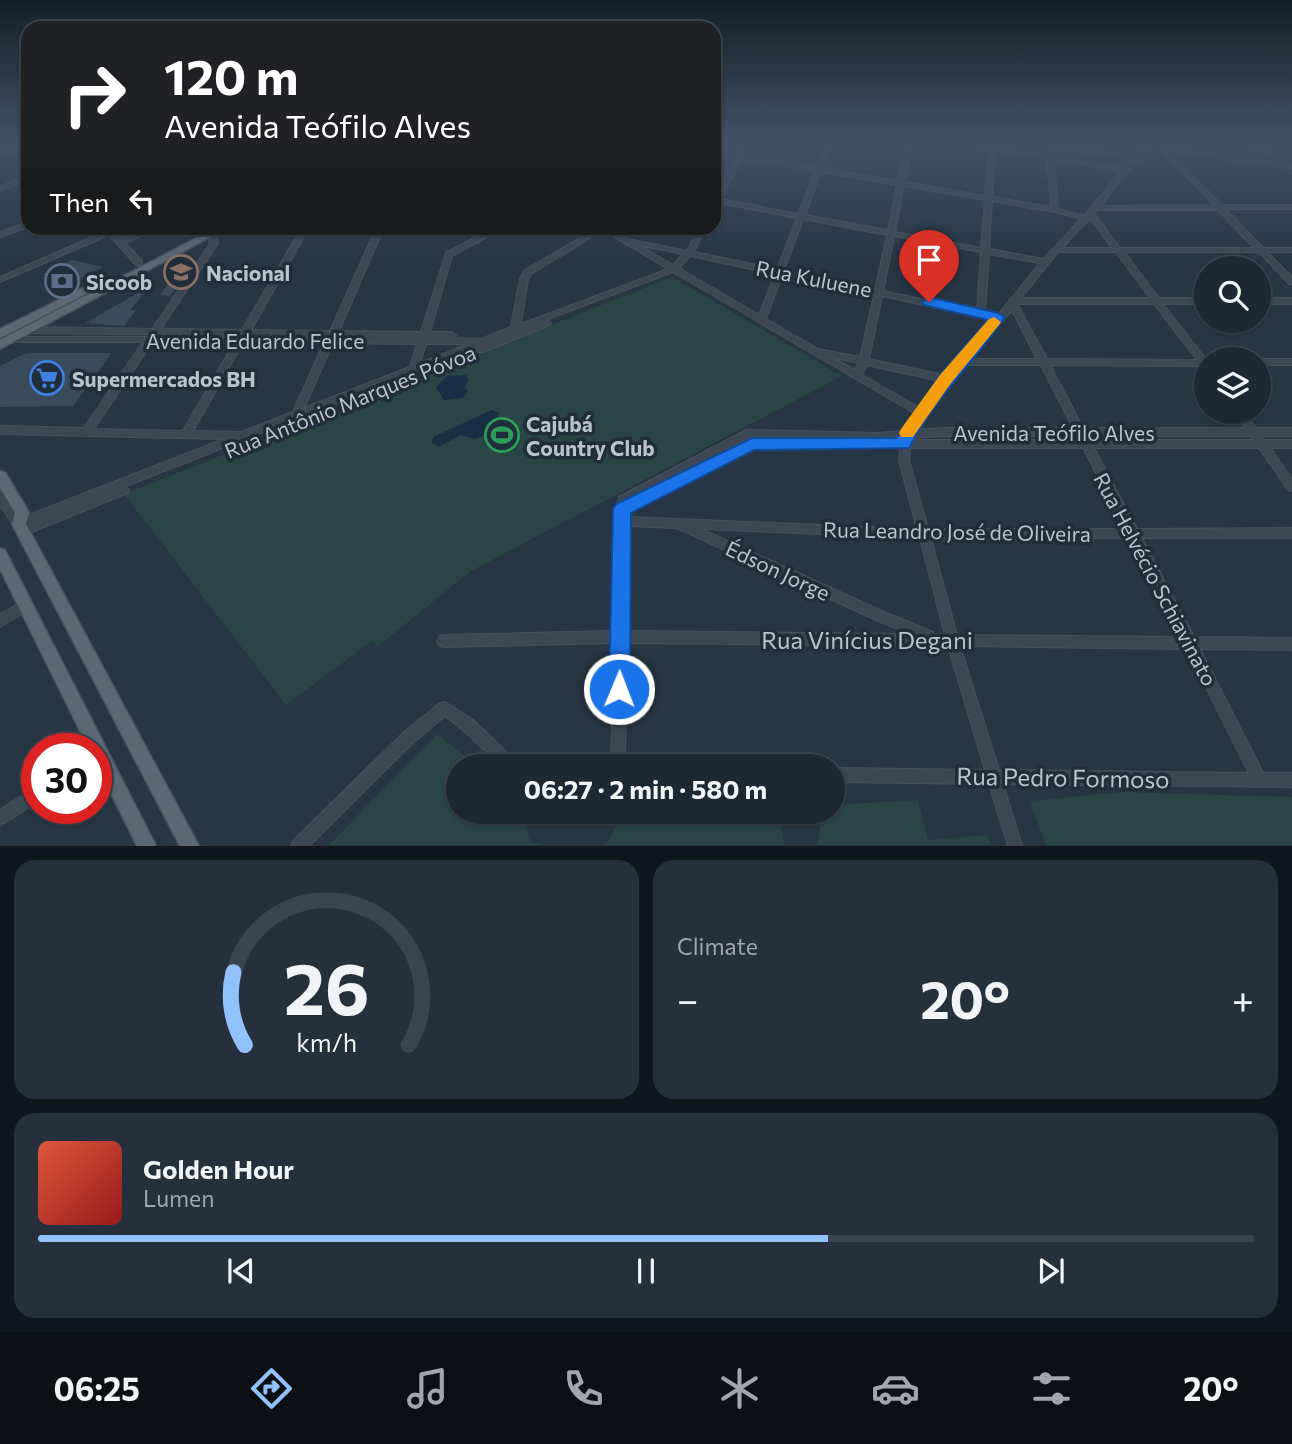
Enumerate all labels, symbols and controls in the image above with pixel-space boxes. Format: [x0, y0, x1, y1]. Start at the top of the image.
text: 120 m [164, 45, 298, 105]
icon: right [49, 49, 140, 140]
text: Avenida Teófilo Alves [164, 105, 471, 145]
icon: left [123, 182, 161, 220]
text: Then [49, 186, 109, 217]
pin [899, 230, 959, 302]
icon: arrive [910, 241, 948, 279]
school or university icon: Nacional [162, 253, 200, 291]
street label: Rua Kuluene [754, 255, 874, 301]
map controls [1194, 256, 1271, 424]
button: search [1194, 256, 1271, 333]
place label: Nacional [206, 260, 290, 285]
bank icon: Sicoob [43, 262, 81, 300]
place label: Sicoob [86, 269, 152, 294]
street label: Avenida Eduardo Felice [146, 328, 364, 353]
street label: Rua Antônio Marques Póvoa [221, 339, 479, 463]
button: layers [1194, 347, 1271, 424]
supermarket icon: Supermercados BH [28, 359, 66, 397]
place label: Supermercados BH [72, 366, 256, 391]
place label: Cajubá Country Club [526, 411, 655, 460]
sports icon: Cajubá Country Club [483, 416, 521, 454]
street label: Avenida Teófilo Alves [953, 420, 1155, 445]
street label: Rua Helvécio Schiavinato [1089, 468, 1223, 690]
street label: Rua Leandro José de Oliveira [823, 516, 1091, 546]
street label: Édson Jorge [722, 535, 834, 605]
street label: Rua Vinícius Degani [761, 625, 973, 654]
position arrow [582, 652, 656, 726]
speed limit sign: 30 [21, 733, 112, 824]
street label: Rua Pedro Formoso [956, 761, 1170, 793]
text: 06:27 · 2 min · 580 m [524, 773, 767, 804]
text: Climate [677, 932, 758, 960]
text: 26 [284, 942, 369, 1031]
text: 20° [920, 966, 1010, 1030]
text: − [677, 975, 699, 1022]
text: + [1232, 975, 1254, 1022]
text: km/h [296, 1027, 357, 1057]
text: Golden Hour [143, 1153, 294, 1184]
text: Lumen [143, 1184, 214, 1212]
icon: previous [222, 1252, 260, 1290]
icon: pause [627, 1252, 665, 1290]
icon: next [1032, 1252, 1070, 1290]
icon: directions [247, 1364, 296, 1413]
icon: music [403, 1364, 452, 1413]
icon: phone [559, 1364, 608, 1413]
icon: climate [715, 1364, 764, 1413]
icon: car [871, 1364, 920, 1413]
icon: filters [1027, 1364, 1076, 1413]
text: 06:25 [54, 1368, 140, 1408]
text: 20° [1183, 1368, 1238, 1408]

